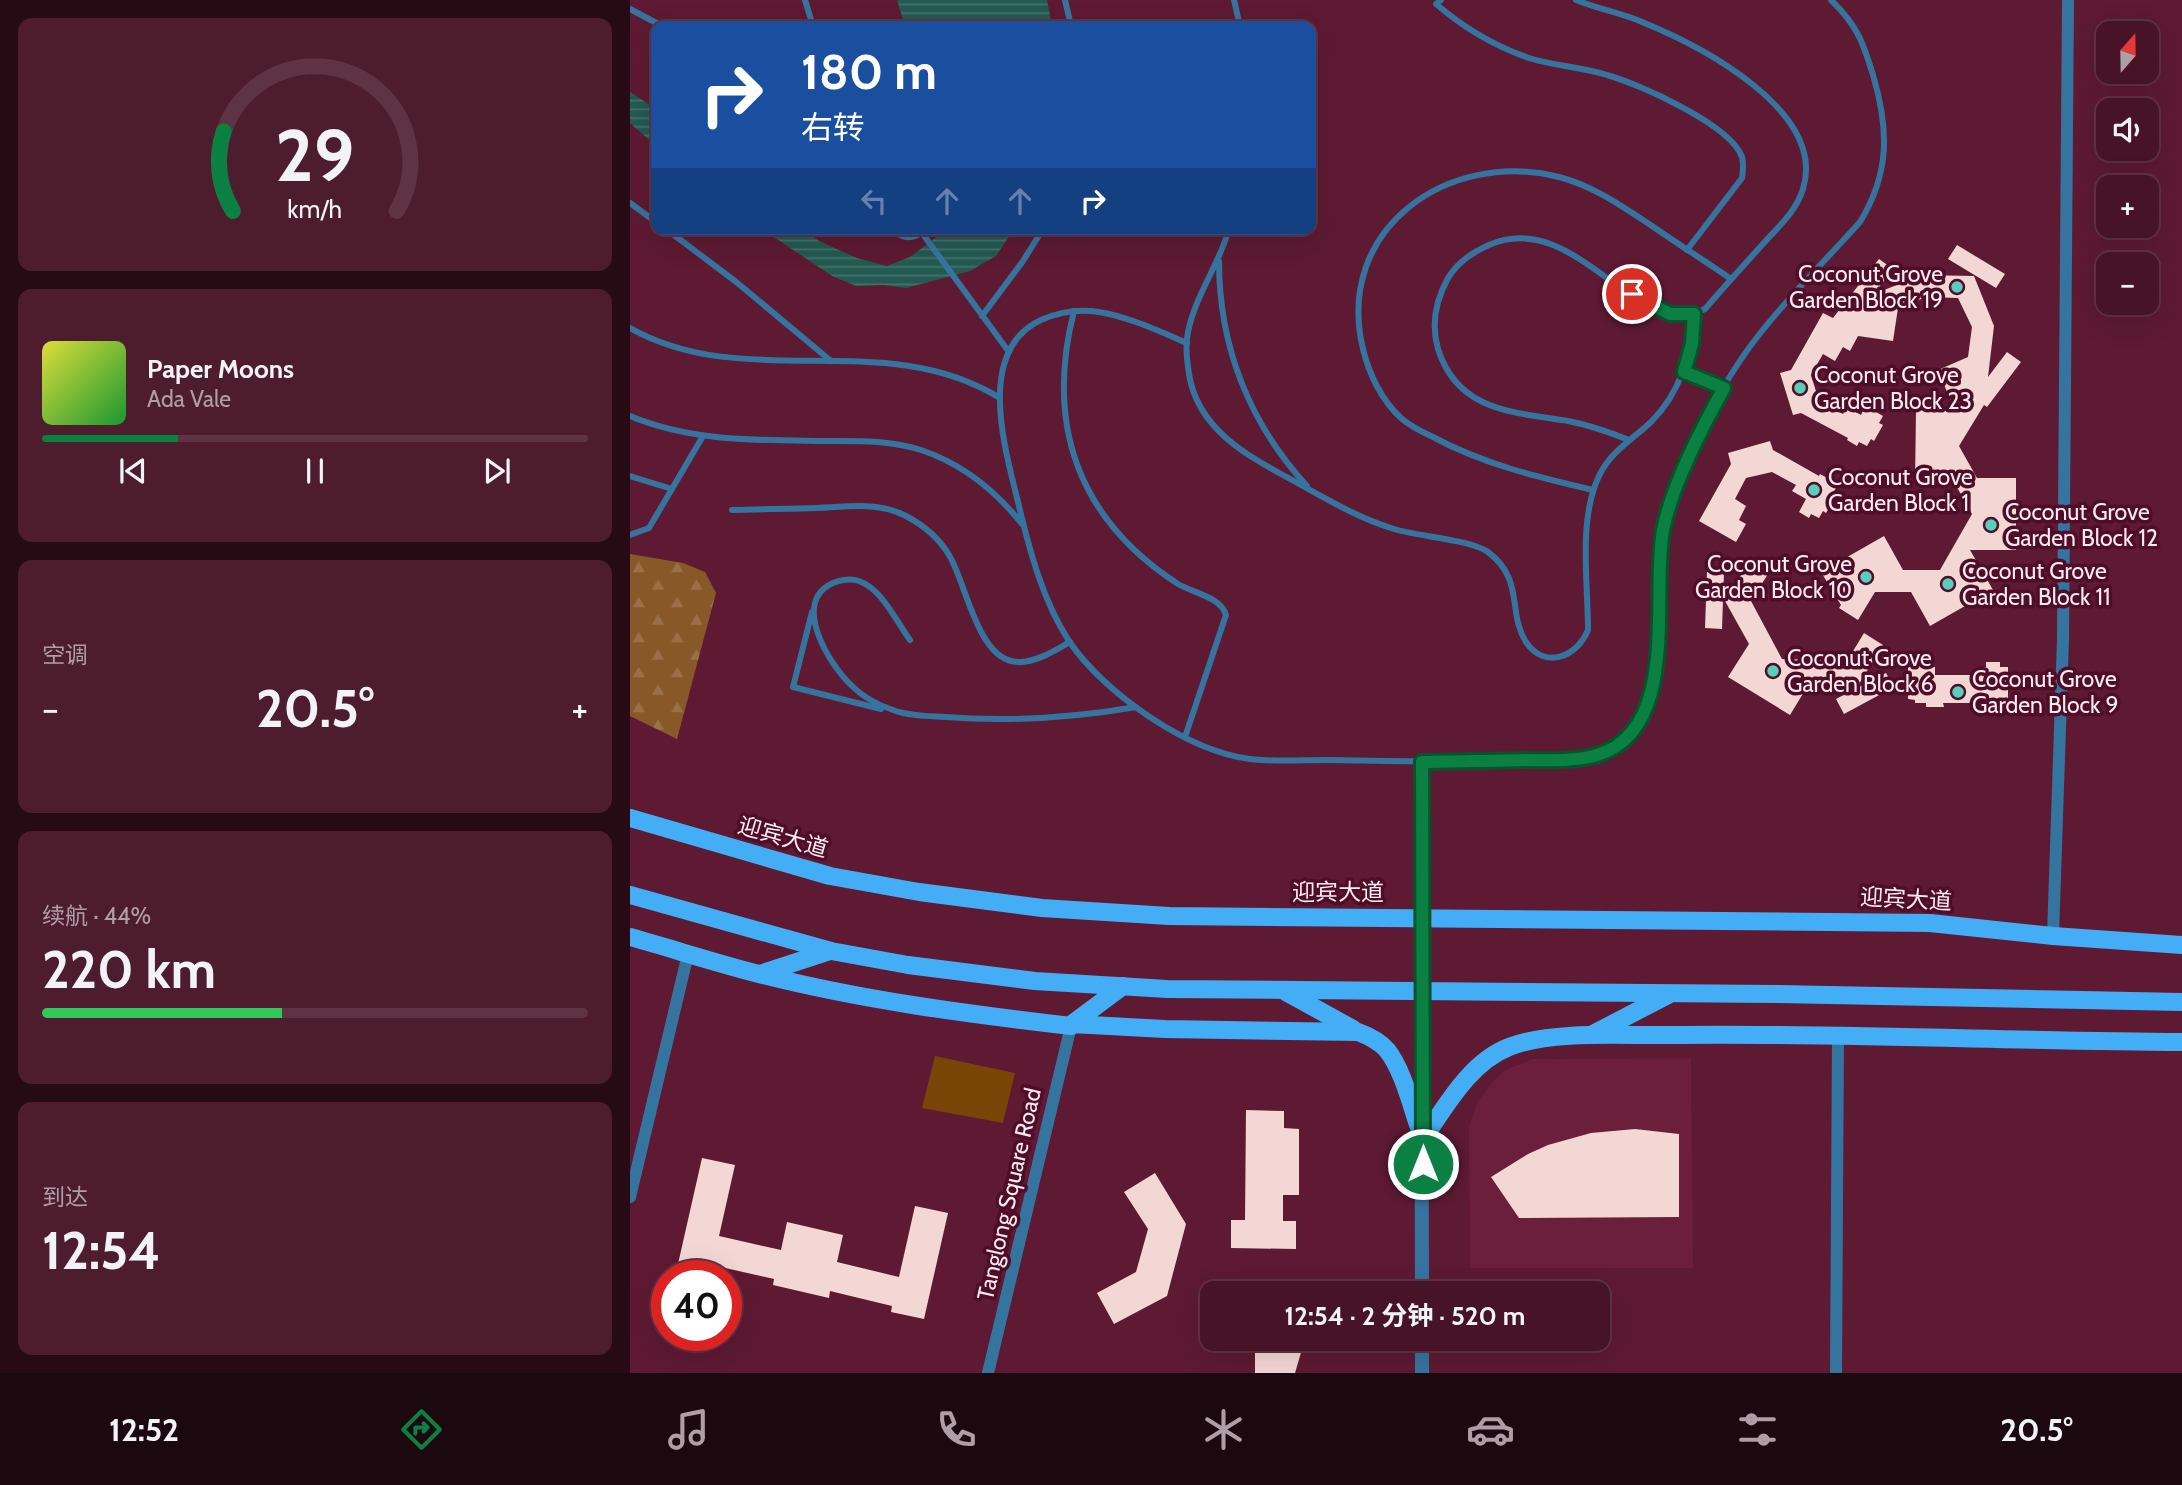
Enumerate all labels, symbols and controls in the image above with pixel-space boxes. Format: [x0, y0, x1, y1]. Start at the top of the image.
north arrow [2096, 21, 2160, 84]
map controls [2096, 21, 2159, 315]
text: 180 m [801, 42, 937, 101]
icon: right [686, 49, 777, 140]
button: sound [2096, 98, 2159, 161]
text: 右转 [801, 108, 865, 147]
text: 29 [275, 111, 355, 199]
button: + [2096, 175, 2159, 238]
icon: left [855, 182, 893, 220]
icon: ahead [928, 182, 966, 220]
icon: ahead [1001, 182, 1039, 220]
icon: right [1074, 182, 1112, 220]
text: km/h [288, 193, 342, 223]
button: − [2096, 252, 2159, 315]
place label: Coconut Grove Garden Block 19 [1789, 260, 1943, 314]
pin [1602, 264, 1662, 324]
icon: arrive [1613, 275, 1651, 313]
marker: Coconut Grove Garden Block 19 [1949, 279, 1965, 295]
text: Paper Moons [147, 353, 294, 385]
place label: Coconut Grove Garden Block 23 [1814, 361, 1972, 415]
marker: Coconut Grove Garden Block 23 [1792, 380, 1808, 396]
text: Ada Vale [147, 385, 231, 413]
icon: previous [114, 452, 152, 490]
icon: pause [296, 452, 334, 490]
icon: next [478, 452, 516, 490]
place label: Coconut Grove Garden Block 1 [1828, 463, 1973, 517]
marker: Coconut Grove Garden Block 1 [1806, 482, 1822, 498]
place label: Coconut Grove Garden Block 12 [2005, 498, 2158, 552]
marker: Coconut Grove Garden Block 12 [1983, 517, 1999, 533]
place label: Coconut Grove Garden Block 10 [1695, 550, 1852, 604]
place label: Coconut Grove Garden Block 11 [1962, 557, 2111, 611]
marker: Coconut Grove Garden Block 10 [1858, 569, 1874, 585]
marker: Coconut Grove Garden Block 11 [1940, 576, 1956, 592]
text: 空调 [42, 641, 88, 669]
place label: Coconut Grove Garden Block 6 [1787, 644, 1934, 698]
marker: Coconut Grove Garden Block 6 [1765, 663, 1781, 679]
place label: Coconut Grove Garden Block 9 [1972, 665, 2119, 719]
text: 20.5° [256, 677, 374, 740]
marker: Coconut Grove Garden Block 9 [1950, 684, 1966, 700]
text: − [42, 685, 59, 732]
text: + [571, 685, 588, 732]
street label: 迎宾大道 [735, 811, 831, 863]
street label: 迎宾大道 [1292, 878, 1384, 906]
street label: 迎宾大道 [1859, 883, 1953, 915]
text: 续航 · 44% [42, 902, 151, 930]
text: 220 km [42, 938, 216, 1001]
street label: Tanglong Square Road [971, 1085, 1047, 1303]
position arrow [1386, 1127, 1460, 1201]
text: 到达 [42, 1183, 88, 1211]
text: 12:54 [42, 1219, 160, 1282]
speed limit sign: 40 [651, 1260, 742, 1351]
text: 12:54 · 2 分钟 · 520 m [1285, 1300, 1525, 1332]
icon: directions [397, 1405, 446, 1454]
icon: music [664, 1405, 713, 1454]
icon: phone [932, 1405, 981, 1454]
icon: climate [1199, 1405, 1248, 1454]
icon: car [1466, 1405, 1515, 1454]
icon: filters [1733, 1405, 1782, 1454]
text: 12:52 [109, 1410, 179, 1449]
text: 20.5° [2000, 1410, 2073, 1449]

